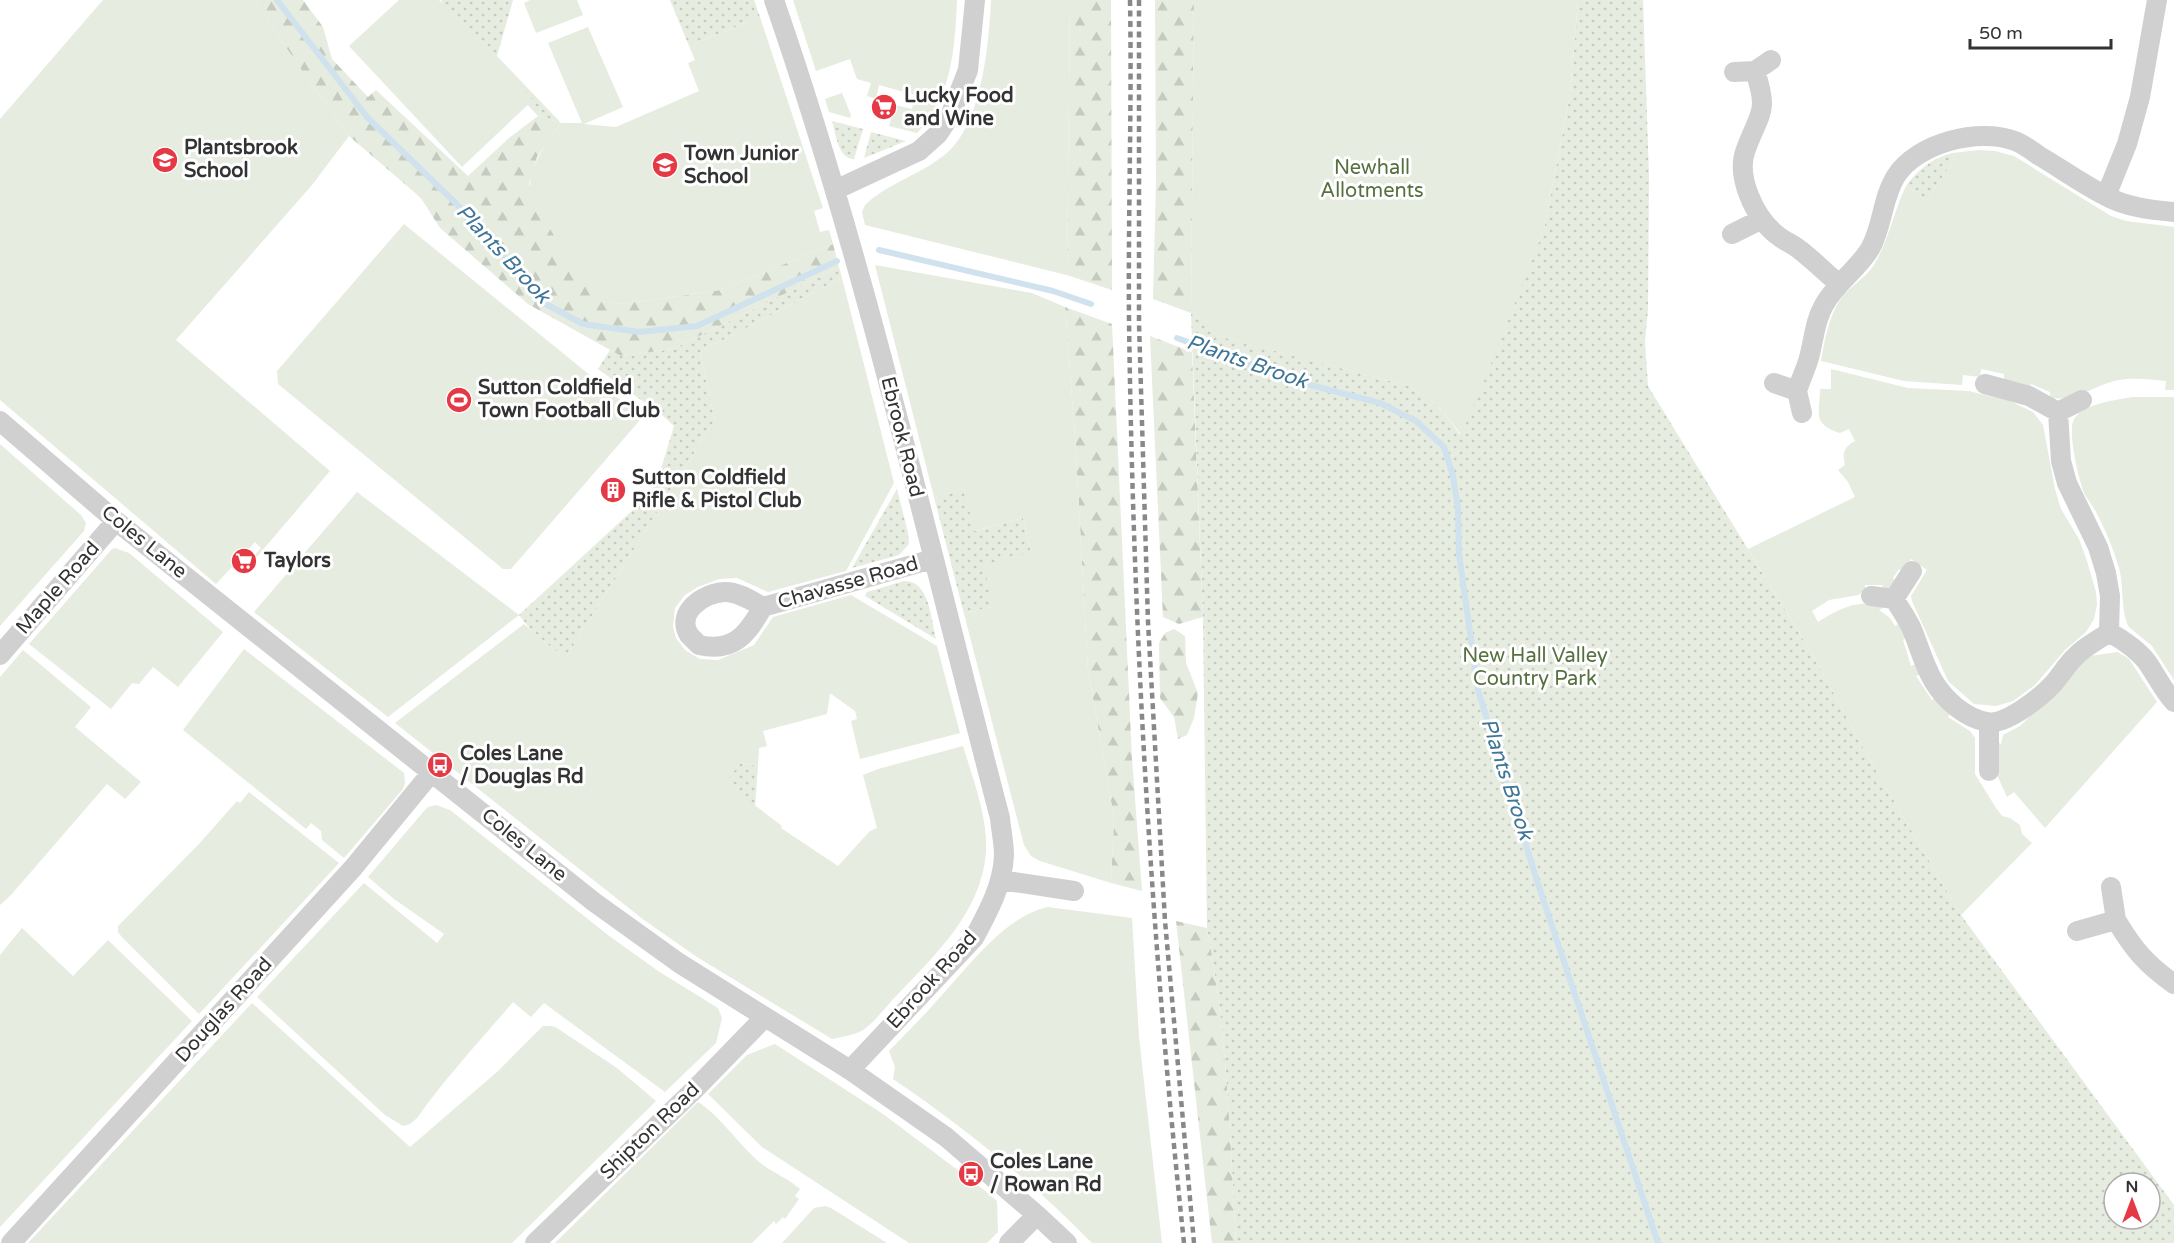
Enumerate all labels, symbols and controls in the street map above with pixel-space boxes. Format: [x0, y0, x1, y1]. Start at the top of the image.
scale bar [1970, 12, 2111, 50]
text: 50 m [1979, 22, 2023, 44]
place label: Lucky Food and Wine [904, 84, 1014, 131]
supermarket icon: Lucky Food and Wine [869, 92, 899, 122]
place label: Plantsbrook School [184, 136, 298, 183]
place label: Town Junior School [683, 142, 799, 189]
school or university icon: Plantsbrook School [150, 145, 180, 175]
school or university icon: Town Junior School [650, 150, 680, 180]
park label: Newhall Allotments [1320, 156, 1424, 203]
water label: Plants Brook [451, 199, 556, 310]
water label: Plants Brook [1183, 330, 1312, 395]
street label: Ebrook Road [875, 374, 929, 500]
place label: Sutton Coldfield Town Football Club [477, 376, 660, 423]
sports icon: Sutton Coldfield Town Football Club [444, 385, 474, 415]
place label: Sutton Coldfield Rifle & Pistol Club [632, 466, 802, 513]
building icon: Sutton Coldfield Rifle & Pistol Club [598, 475, 628, 505]
street label: Coles Lane [96, 500, 192, 584]
street label: Maple Road [11, 537, 105, 639]
supermarket icon: Taylors [229, 546, 259, 576]
place label: Taylors [263, 549, 331, 573]
street label: Chavasse Road [775, 552, 921, 614]
park label: New Hall Valley Country Park [1462, 644, 1608, 691]
water label: Plants Brook [1476, 715, 1539, 844]
place label: Coles Lane / Douglas Rd [460, 742, 584, 789]
bus stop icon: Coles Lane / Douglas Rd [425, 750, 455, 780]
street label: Coles Lane [476, 803, 572, 887]
street label: Ebrook Road [882, 926, 982, 1034]
street label: Douglas Road [171, 953, 277, 1067]
street label: Shipton Road [595, 1078, 705, 1184]
place label: Coles Lane / Rowan Rd [990, 1150, 1102, 1197]
bus stop icon: Coles Lane / Rowan Rd [956, 1159, 986, 1189]
north arrow [2102, 1171, 2162, 1231]
text: N [2126, 1177, 2138, 1197]

